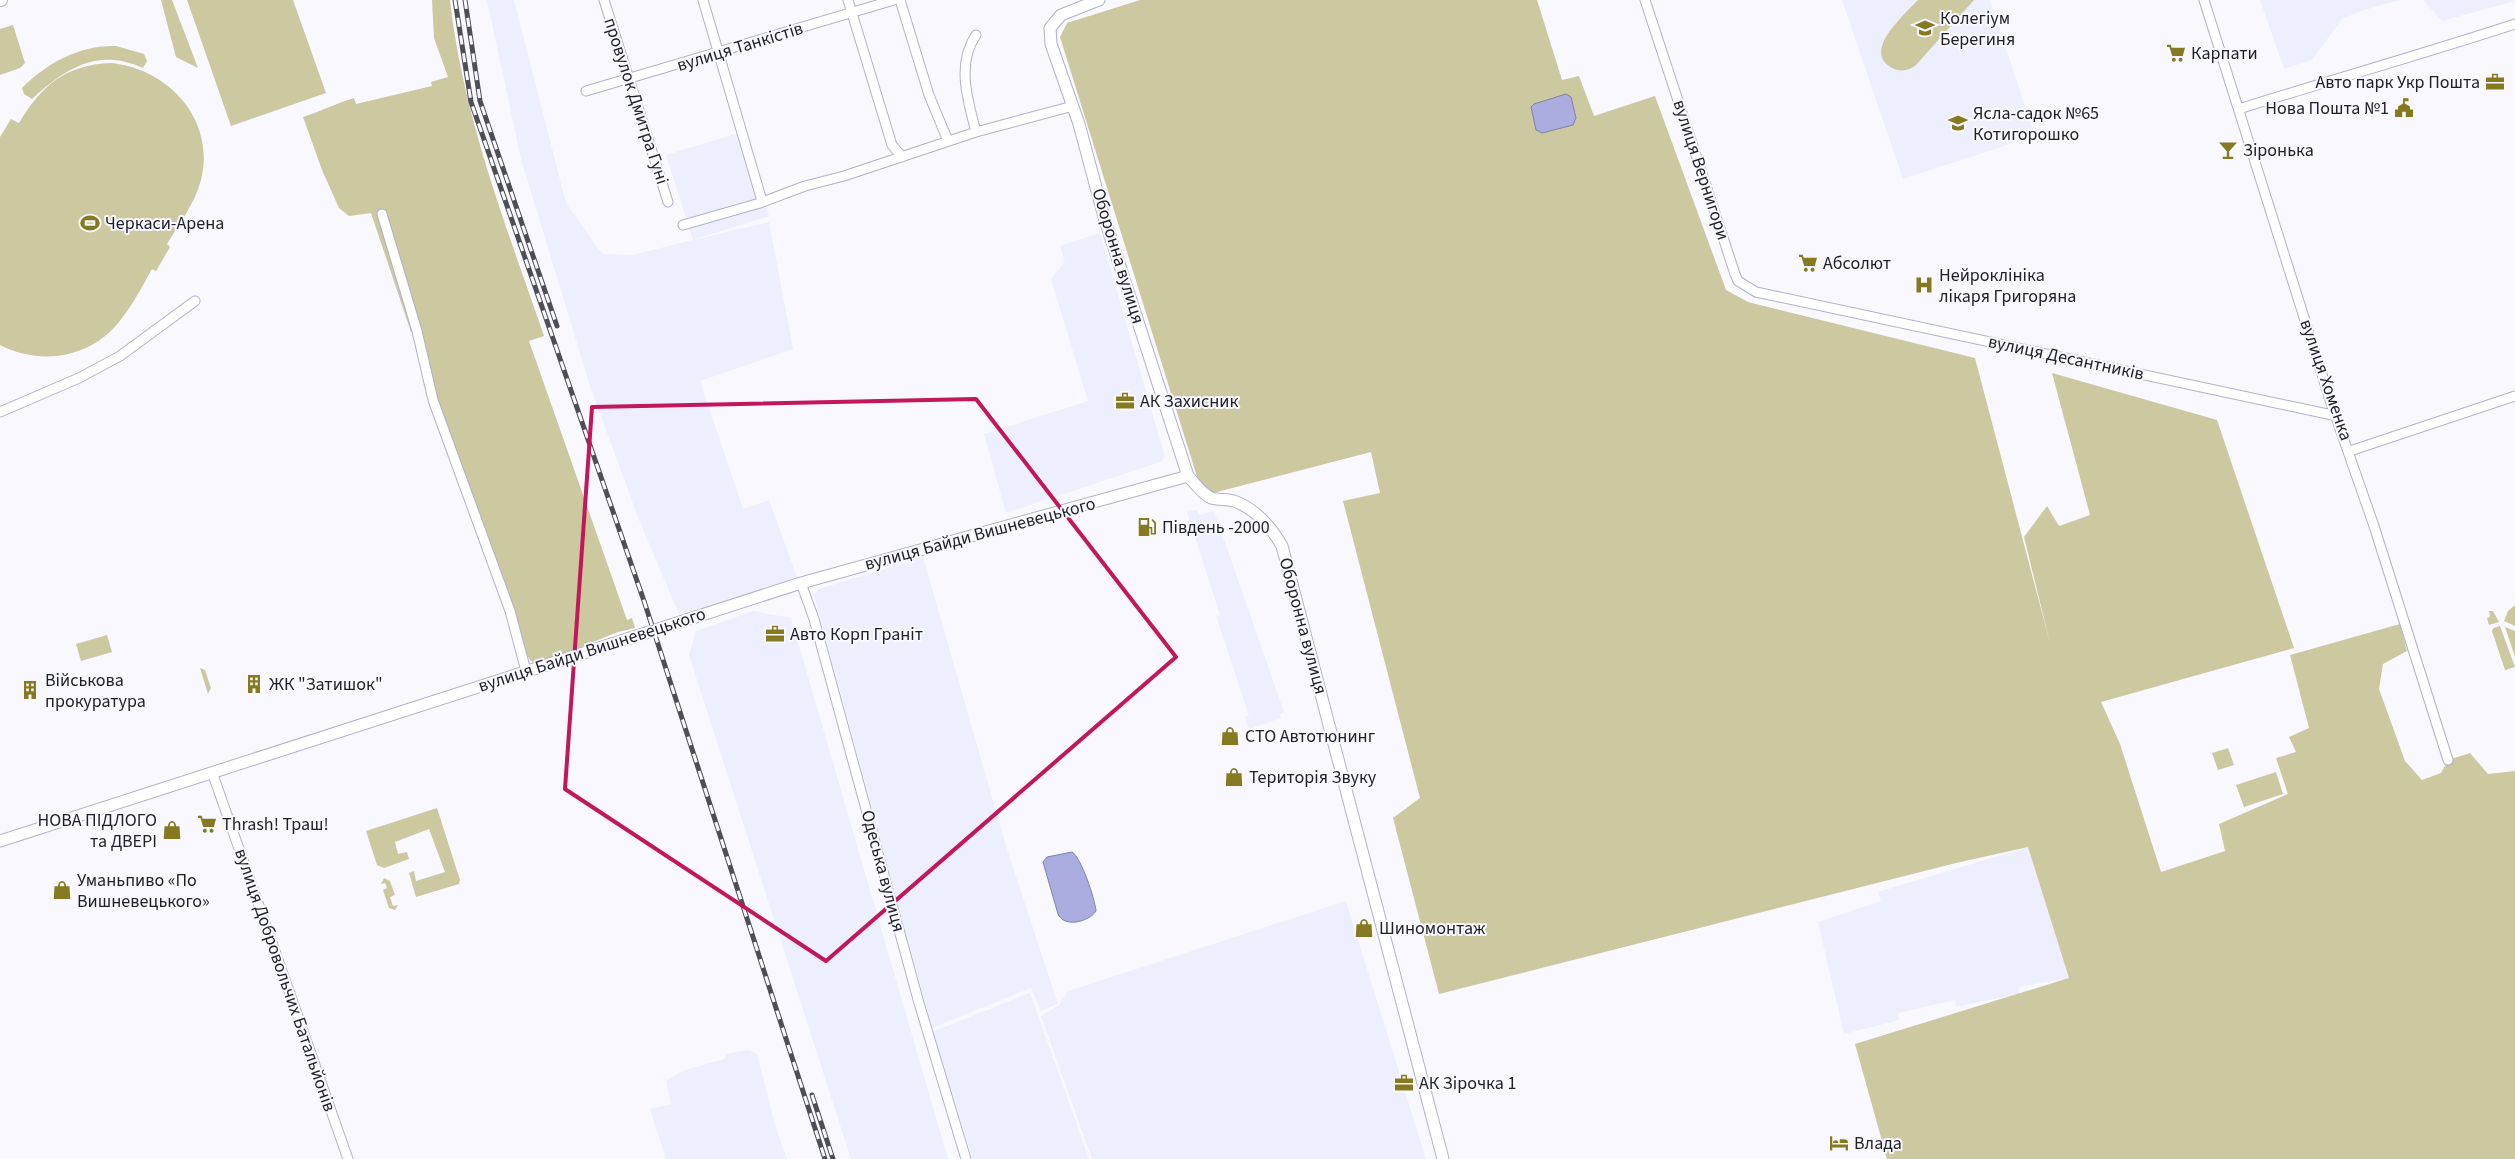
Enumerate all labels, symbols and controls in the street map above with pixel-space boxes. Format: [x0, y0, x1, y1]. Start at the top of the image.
place label: Колегіум Берегиня [1940, 6, 2015, 52]
street label: провулок Дмитра Гуні [597, 14, 675, 188]
street label: вулиця Танкістів [674, 16, 806, 78]
school or university icon: Колегіум Берегиня [1914, 17, 1936, 39]
place label: Карпати [2191, 41, 2258, 66]
supermarket icon: Карпати [2165, 42, 2187, 64]
place label: Авто парк Укр Пошта [2316, 70, 2480, 95]
office icon: Авто парк Укр Пошта [2484, 71, 2506, 93]
place label: Нова Пошта №1 [2265, 96, 2389, 121]
street label: вулиця Вернигори [1667, 97, 1735, 243]
public building icon: Нова Пошта №1 [2393, 97, 2415, 119]
place label: Ясла-садок №65 Котигорошко [1973, 101, 2099, 147]
school or university icon: Ясла-садок №65 Котигорошко [1947, 112, 1969, 134]
place label: Зіронька [2243, 138, 2314, 163]
bar icon: Зіронька [2217, 139, 2239, 161]
street label: Оборонна вулиця [1086, 185, 1150, 327]
place label: Черкаси-Арена [105, 211, 224, 236]
sports icon: Черкаси-Арена [79, 212, 101, 234]
place label: Абсолют [1823, 251, 1891, 276]
supermarket icon: Абсолют [1797, 252, 1819, 274]
place label: Нейроклініка лікаря Григоряна [1939, 263, 2076, 309]
hospital icon: Нейроклініка лікаря Григоряна [1913, 274, 1935, 296]
street label: вулиця Хоменка [2293, 316, 2359, 444]
street label: вулиця Десантників [1986, 329, 2146, 387]
place label: АК Захисник [1140, 389, 1238, 414]
office icon: АК Захисник [1114, 390, 1136, 412]
street label: вулиця Байди Вишневецького [862, 491, 1098, 577]
place label: Південь -2000 [1162, 515, 1270, 540]
fuel station icon: Південь -2000 [1136, 516, 1158, 538]
street label: Оборонна вулиця [1273, 555, 1333, 697]
street label: вулиця Байди Вишневецького [475, 601, 709, 699]
place label: Авто Корп Граніт [790, 622, 923, 647]
office icon: Авто Корп Граніт [764, 623, 786, 645]
place label: Військова прокуратура [45, 668, 146, 714]
place label: ЖК "Затишок" [269, 672, 383, 697]
building icon: ЖК "Затишок" [243, 673, 265, 695]
building icon: Військова прокуратура [19, 679, 41, 701]
place label: СТО Автотюнинг [1245, 724, 1375, 749]
shop icon: СТО Автотюнинг [1219, 725, 1241, 747]
place label: Територія Звуку [1249, 765, 1377, 790]
shop icon: Територія Звуку [1223, 766, 1245, 788]
street label: Одеська вулиця [855, 807, 911, 935]
place label: НОВА ПІДЛОГО та ДВЕРІ [37, 808, 157, 854]
place label: Thrash! Траш! [222, 812, 329, 837]
supermarket icon: Thrash! Траш! [196, 813, 218, 835]
shop icon: НОВА ПІДЛОГО та ДВЕРІ [161, 819, 183, 841]
street label: вулиця Добровольчих Батальйонів [228, 845, 342, 1115]
place label: Уманьпиво «По Вишневецького» [77, 868, 210, 914]
shop icon: Уманьпиво «По Вишневецького» [51, 879, 73, 901]
place label: Шиномонтаж [1379, 916, 1486, 941]
shop icon: Шиномонтаж [1353, 917, 1375, 939]
place label: АК Зірочка 1 [1419, 1071, 1516, 1096]
office icon: АК Зірочка 1 [1393, 1072, 1415, 1094]
place label: Влада [1854, 1131, 1902, 1156]
hotel icon: Влада [1828, 1132, 1850, 1154]

